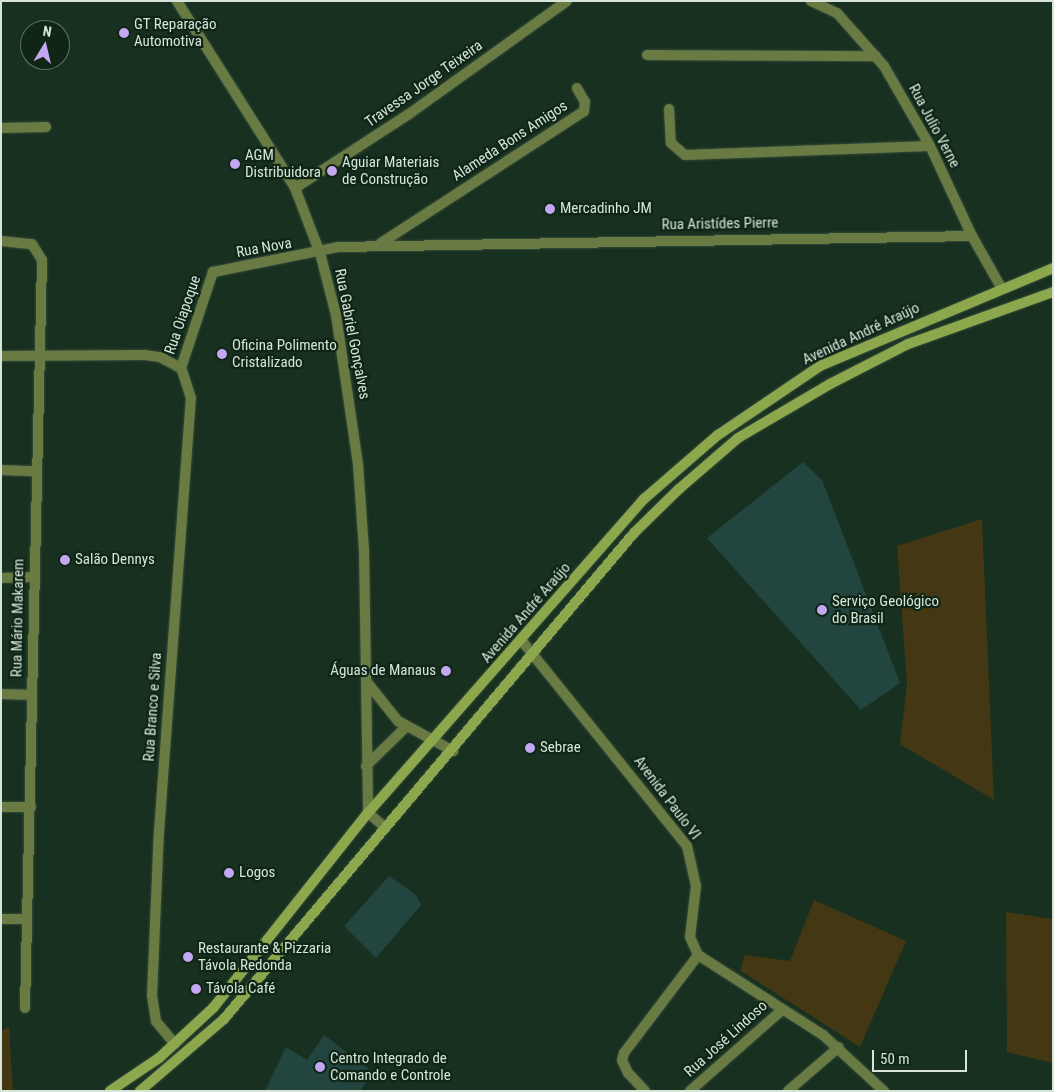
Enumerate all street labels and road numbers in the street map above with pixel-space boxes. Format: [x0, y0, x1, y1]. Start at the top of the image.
street label: Travessa Jorge Teixeira [362, 37, 486, 131]
street label: Rua Julio Verne [904, 81, 964, 171]
street label: Alameda Bons Amigos [449, 97, 571, 185]
street label: Rua Aristídes Pierre [661, 214, 779, 234]
street label: Rua Nova [235, 234, 293, 262]
street label: Rua Gabriel Gonçalves [331, 267, 373, 401]
street label: Rua Oiapoque [161, 273, 205, 357]
street label: Avenida André Araújo [800, 299, 922, 369]
street label: Rua Mário Makarem [8, 559, 28, 677]
street label: Avenida André Araújo [478, 559, 574, 667]
street label: Rua Branco e Silva [140, 652, 166, 762]
street label: Avenida Paulo VI [630, 753, 704, 843]
street label: Rua José Lindoso [681, 997, 771, 1081]

